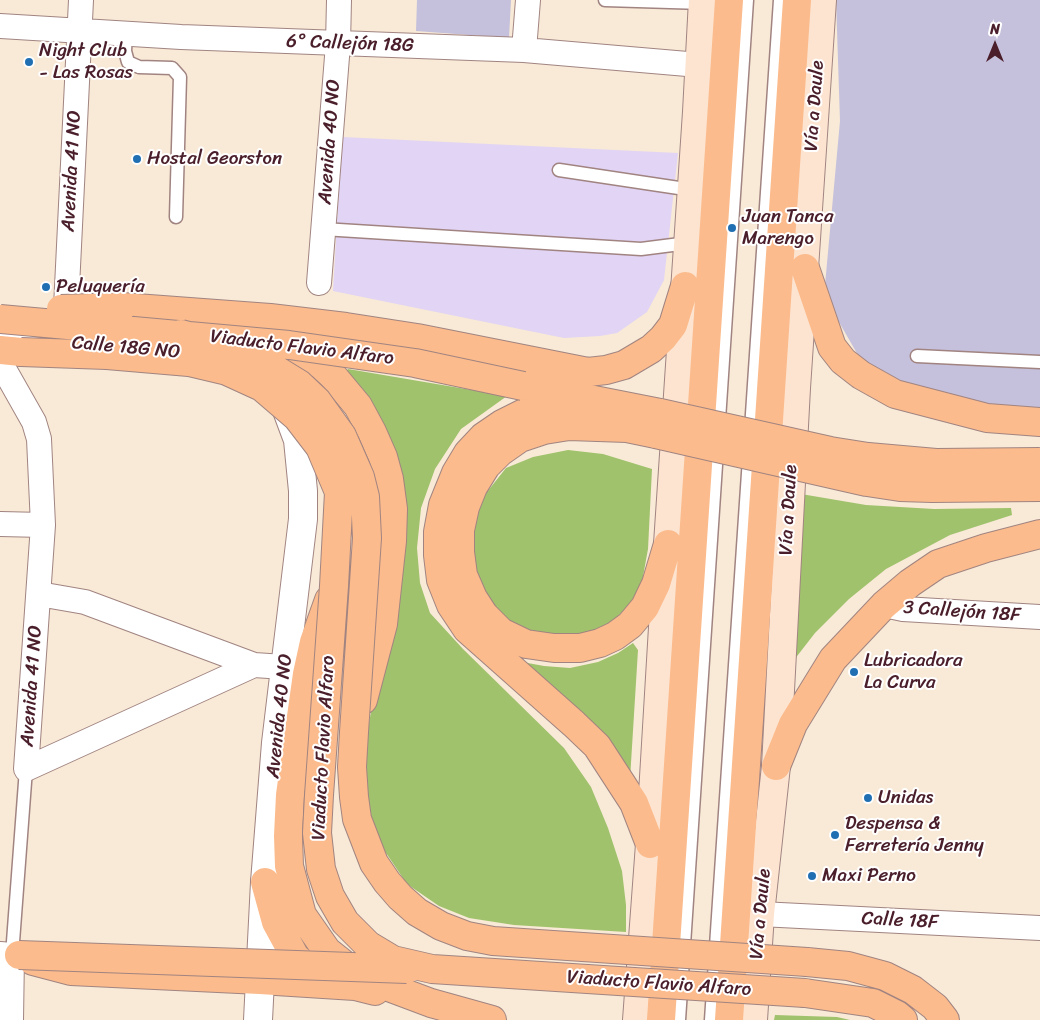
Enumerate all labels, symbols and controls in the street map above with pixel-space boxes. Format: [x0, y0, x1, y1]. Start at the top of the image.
text: N [990, 17, 1000, 42]
north arrow [970, 20, 1020, 70]
street label: 6° Callejón 18G [286, 30, 414, 58]
place label: Night Club - Las Rosas [39, 40, 133, 84]
marker: Night Club - Las Rosas [23, 56, 35, 68]
street label: Vía a Daule [800, 60, 830, 152]
street label: Avenida 40 NO [314, 79, 346, 205]
street label: Avenida 41 NO [57, 110, 87, 232]
place label: Hostal Georston [147, 148, 282, 170]
marker: Hostal Georston [131, 153, 143, 165]
place label: Juan Tanca Marengo [742, 206, 833, 250]
marker: Juan Tanca Marengo [726, 222, 738, 234]
place label: Peluquería [56, 276, 145, 298]
marker: Peluquería [40, 281, 52, 293]
street label: Viaducto Flavio Alfaro [209, 325, 395, 371]
street label: Calle 18G NO [71, 332, 181, 364]
street label: Vía a Daule [775, 464, 803, 556]
street label: 3 Callejón 18F [902, 597, 1022, 627]
street label: Avenida 41 NO [16, 625, 48, 747]
place label: Lubricadora La Curva [864, 650, 962, 694]
street label: Avenida 40 NO [262, 652, 298, 780]
street label: Viaducto Flavio Alfaro [308, 655, 340, 841]
marker: Lubricadora La Curva [848, 666, 860, 678]
place label: Unidas [878, 787, 933, 809]
marker: Unidas [862, 792, 874, 804]
place label: Despensa & Ferretería Jenny [845, 813, 984, 857]
marker: Despensa & Ferretería Jenny [829, 829, 841, 841]
place label: Maxi Perno [822, 865, 916, 887]
street label: Vía a Daule [746, 868, 776, 960]
marker: Maxi Perno [806, 870, 818, 882]
street label: Calle 18F [861, 908, 939, 934]
street label: Viaducto Flavio Alfaro [566, 966, 752, 1002]

